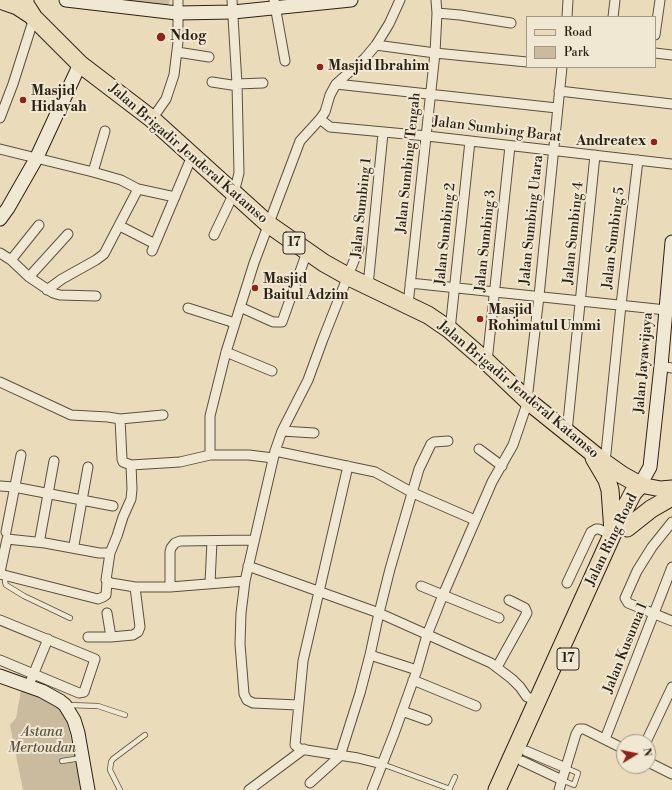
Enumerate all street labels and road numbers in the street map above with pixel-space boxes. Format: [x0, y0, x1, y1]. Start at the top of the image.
street label: Jalan Brigadir Jenderal Katamso [105, 80, 271, 228]
street label: Jalan Sumbing Tengah [393, 92, 425, 234]
street label: Jalan Sumbing Barat [432, 114, 562, 146]
street label: Jalan Sumbing Utara [517, 154, 547, 286]
street label: Jalan Sumbing 1 [348, 157, 376, 259]
street label: Jalan Sumbing 4 [560, 181, 588, 285]
street label: Jalan Sumbing 2 [432, 182, 460, 286]
street label: Jalan Sumbing 5 [599, 186, 629, 290]
street label: Jalan Sumbing 3 [472, 189, 500, 293]
road number: 17 [283, 232, 305, 254]
street label: Jalan Jayawijaya [631, 312, 657, 414]
street label: Jalan Brigadir Jenderal Katamso [434, 318, 602, 462]
street label: Jalan Ring Road [582, 491, 642, 589]
street label: Jalan Kusuma 1 [600, 600, 652, 696]
road number: 17 [557, 648, 579, 670]

